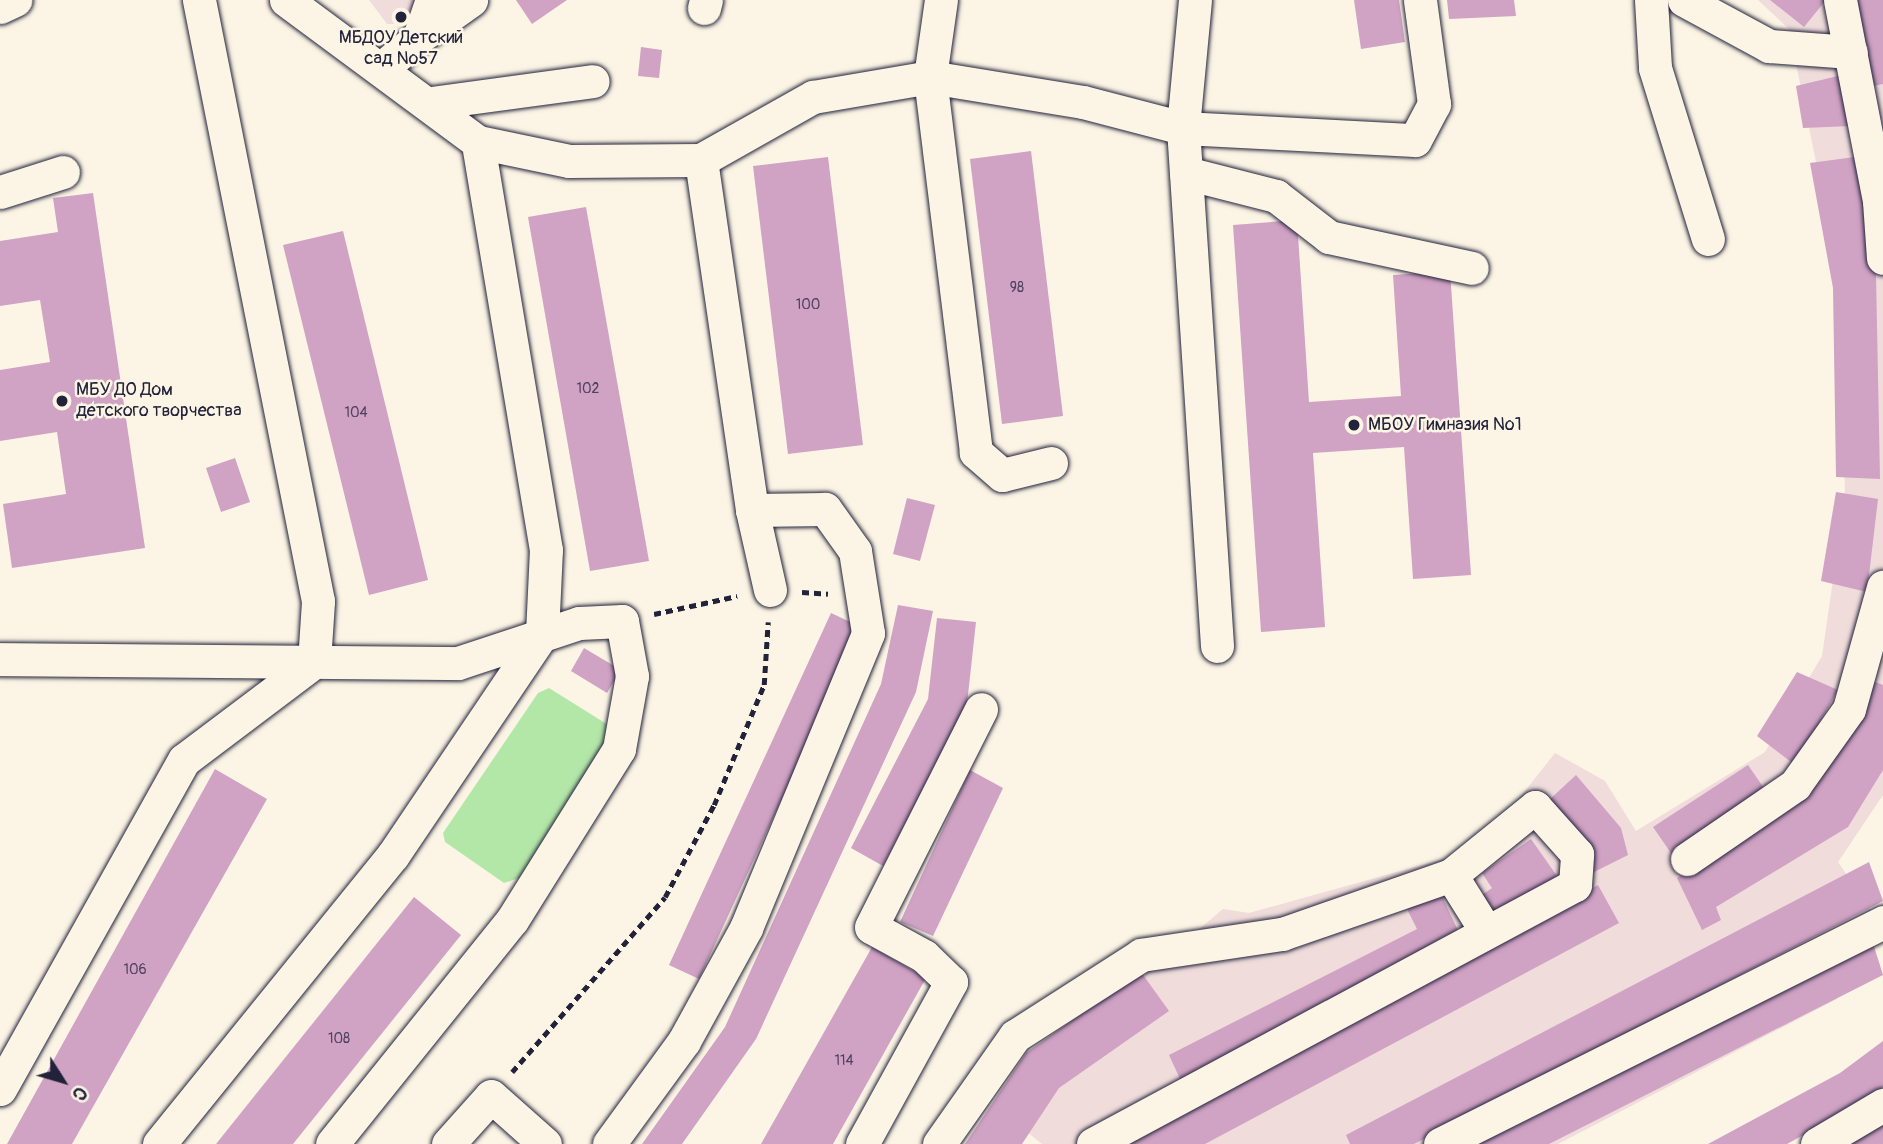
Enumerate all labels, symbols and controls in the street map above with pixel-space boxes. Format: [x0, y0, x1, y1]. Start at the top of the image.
marker: МБДОУ Детский сад №57 [393, 9, 409, 25]
place label: МБДОУ Детский сад №57 [339, 28, 463, 70]
house number: 98 [1010, 280, 1024, 296]
house number: 100 [796, 297, 820, 313]
place label: МБУ ДО Дом детского творчества [76, 380, 242, 422]
house number: 102 [577, 381, 599, 397]
marker: МБУ ДО Дом детского творчества [54, 393, 70, 409]
house number: 104 [344, 405, 368, 421]
place label: МБОУ Гимназия №1 [1368, 414, 1522, 436]
marker: МБОУ Гимназия №1 [1346, 417, 1362, 433]
house number: 106 [123, 962, 147, 978]
house number: 108 [328, 1031, 350, 1047]
north arrow [28, 1046, 98, 1116]
house number: 114 [834, 1053, 854, 1069]
text: С [67, 1082, 93, 1106]

